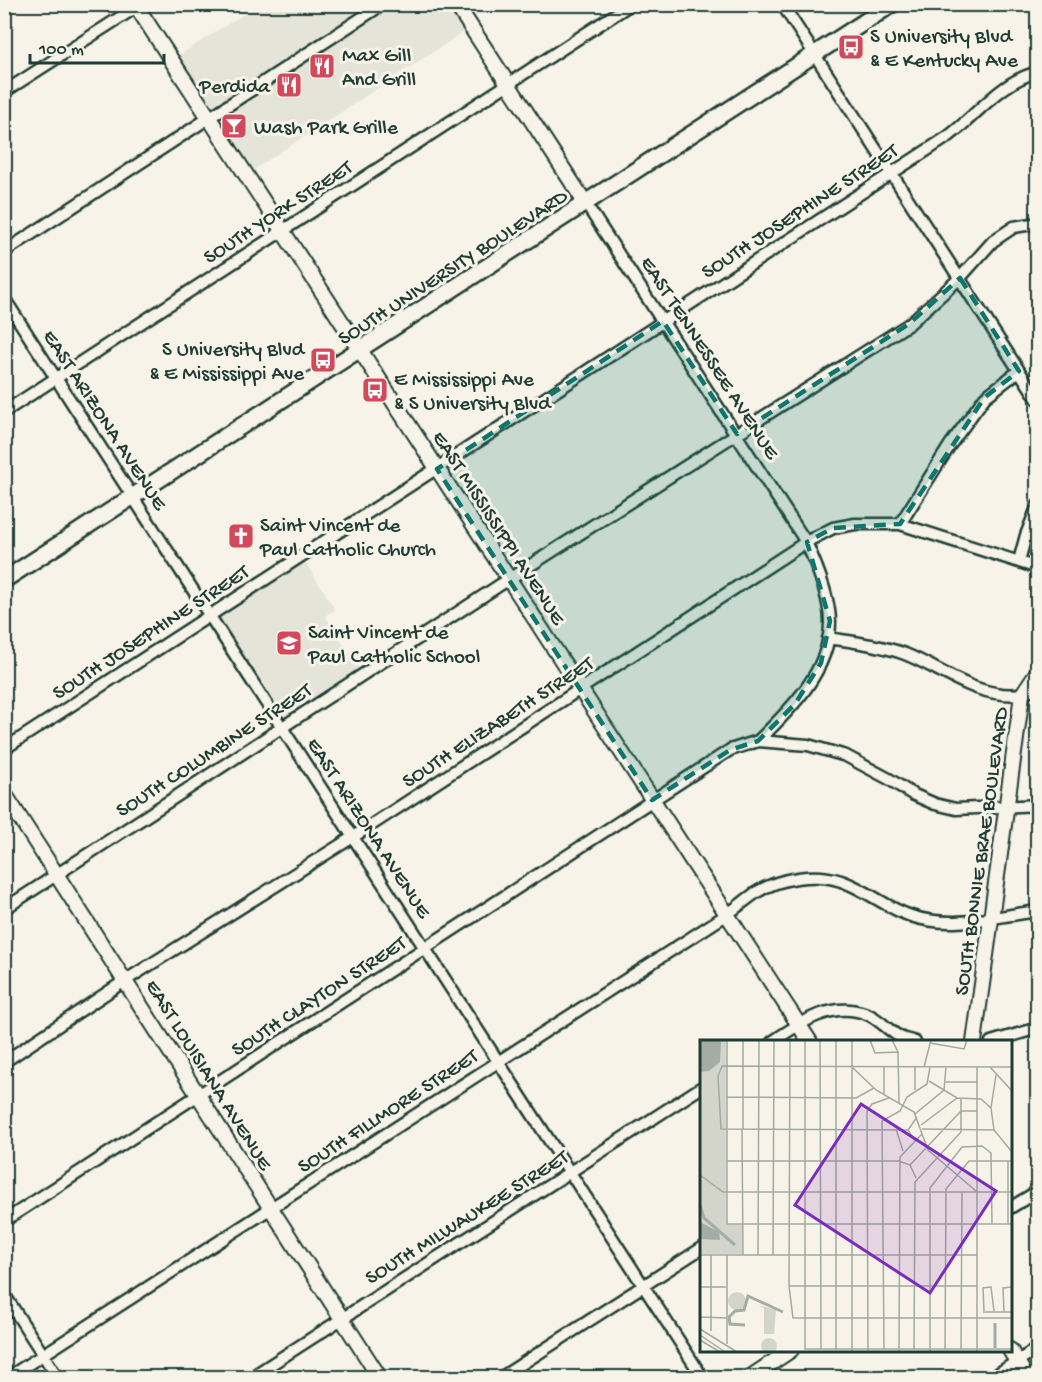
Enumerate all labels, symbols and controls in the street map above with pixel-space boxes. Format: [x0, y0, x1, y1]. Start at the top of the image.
place label: S University Blvd & E Kentucky Ave [870, 26, 1019, 75]
scale bar [30, 27, 164, 65]
bus stop icon: S University Blvd & E Kentucky Ave [836, 32, 866, 62]
text: 100 m [38, 40, 84, 61]
place label: Max Gill And Grill [342, 45, 416, 94]
restaurant icon: Max Gill And Grill [307, 51, 337, 81]
restaurant icon: Perdida [274, 70, 304, 100]
place label: Perdida [198, 76, 271, 101]
bar icon: Wash Park Grille [219, 111, 249, 141]
place label: Wash Park Grille [254, 117, 399, 142]
street label: SOUTH JOSEPHINE STREET [698, 139, 905, 286]
street label: SOUTH YORK STREET [200, 156, 359, 271]
street label: SOUTH UNIVERSITY BOULEVARD [334, 185, 574, 353]
street label: EAST TENNESSEE AVENUE [633, 253, 783, 466]
street label: EAST ARIZONA AVENUE [35, 326, 171, 517]
place label: S University Blvd & E Mississippi Ave [149, 339, 306, 388]
bus stop icon: S University Blvd & E Mississippi Ave [308, 345, 338, 375]
place label: E Mississippi Ave & S University Blvd [394, 369, 552, 418]
bus stop icon: E Mississippi Ave & S University Blvd [360, 375, 390, 405]
street label: EAST MISSISSIPPI AVENUE [425, 427, 570, 631]
place label: Saint Vincent de Paul Catholic Church [259, 515, 436, 564]
church icon: Saint Vincent de Paul Catholic Church [226, 521, 256, 551]
street label: SOUTH JOSEPHINE STREET [49, 560, 256, 707]
place label: Saint Vincent de Paul Catholic School [307, 622, 480, 671]
school or university icon: Saint Vincent de Paul Catholic School [274, 628, 304, 658]
street label: SOUTH ELIZABETH STREET [398, 652, 600, 795]
street label: SOUTH COLUMBINE STREET [112, 679, 318, 825]
street label: SOUTH BONNIE BRAE BOULEVARD [951, 706, 1016, 997]
street label: EAST ARIZONA AVENUE [299, 734, 435, 925]
street label: SOUTH CLAYTON STREET [228, 932, 413, 1064]
street label: EAST LOUISIANA AVENUE [138, 976, 276, 1177]
inset map [700, 1040, 1012, 1352]
street label: SOUTH FILLMORE STREET [294, 1045, 485, 1181]
street label: SOUTH MILWAUKEE STREET [362, 1146, 575, 1292]

